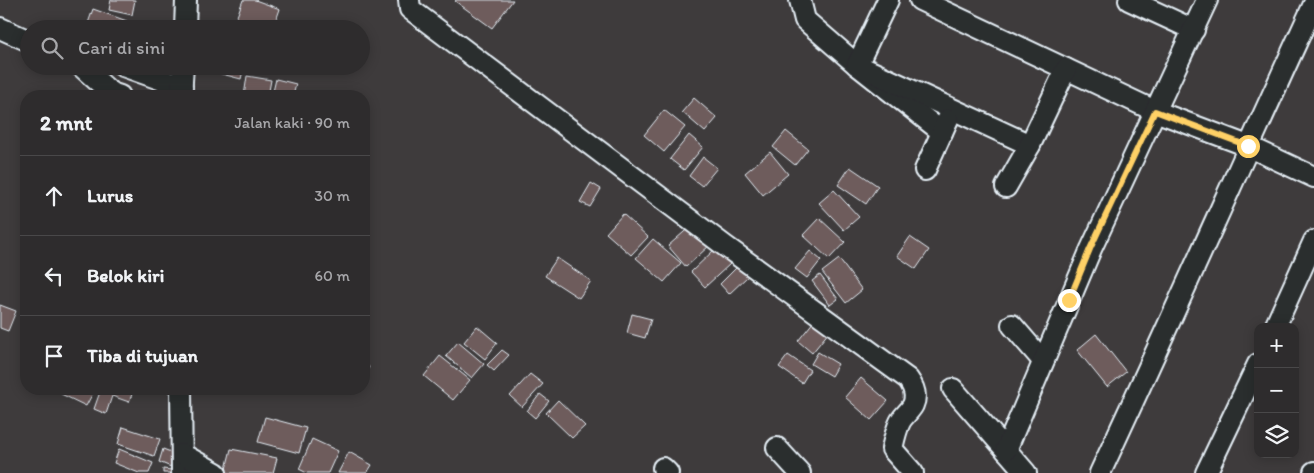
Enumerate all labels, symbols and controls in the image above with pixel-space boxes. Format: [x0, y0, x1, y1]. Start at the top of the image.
search box [20, 20, 370, 75]
icon: search [38, 34, 66, 62]
text: Cari di sini [78, 36, 165, 59]
text: 2 mnt [40, 110, 93, 135]
text: Jalan kaki · 90 m [234, 113, 350, 132]
route start [1237, 135, 1260, 158]
icon: ahead [40, 182, 68, 210]
text: Lurus [87, 184, 133, 207]
text: 30 m [314, 186, 350, 205]
icon: left [40, 262, 68, 290]
text: Belok kiri [87, 264, 164, 287]
text: 60 m [315, 266, 350, 285]
route end [1058, 289, 1081, 312]
map controls [1254, 323, 1299, 458]
button: + [1254, 323, 1299, 368]
icon: arrive [40, 342, 68, 370]
text: Tiba di tujuan [87, 344, 198, 367]
button: − [1254, 368, 1299, 413]
button: layers [1254, 413, 1299, 458]

